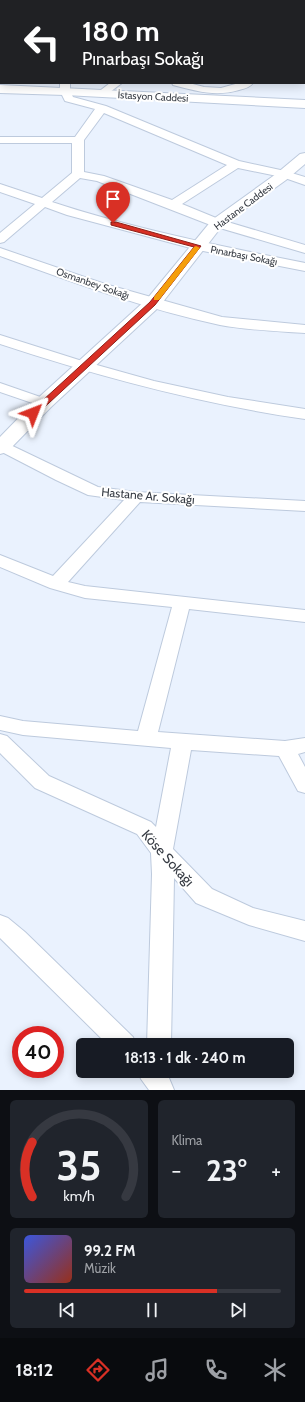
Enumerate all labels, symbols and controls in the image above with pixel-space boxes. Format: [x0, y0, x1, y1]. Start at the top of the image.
text: 180 m [82, 14, 160, 48]
icon: left [16, 16, 68, 68]
text: Pınarbaşı Sokağı [82, 48, 204, 70]
street label: İstasyon Caddesi [117, 88, 189, 105]
street label: Hastane Caddesi [211, 180, 275, 233]
pin [96, 182, 130, 223]
icon: arrive [102, 188, 124, 210]
street label: Pınarbaşı Sokağı [209, 243, 278, 268]
street label: Osmanbey Sokağı [55, 265, 131, 302]
position arrow [12, 392, 54, 434]
street label: Hastane Ar. Sokağı [101, 484, 195, 507]
street label: Köse Sokağı [138, 826, 198, 890]
speed limit sign: 40 [12, 1026, 64, 1078]
text: 18:13 · 1 dk · 240 m [124, 1049, 246, 1067]
text: Klima [172, 1132, 202, 1148]
text: 35 [56, 1140, 101, 1190]
text: 23° [206, 1152, 247, 1189]
text: − [172, 1157, 181, 1184]
text: + [271, 1157, 281, 1184]
text: km/h [63, 1187, 94, 1205]
text: 99.2 FM [84, 1242, 135, 1260]
text: Müzik [84, 1260, 116, 1276]
icon: previous [56, 1299, 78, 1321]
icon: pause [141, 1299, 163, 1321]
icon: next [227, 1299, 249, 1321]
icon: directions [84, 1356, 112, 1384]
icon: music [143, 1356, 171, 1384]
icon: phone [202, 1356, 230, 1384]
icon: climate [261, 1356, 289, 1384]
text: 18:12 [16, 1359, 53, 1381]

